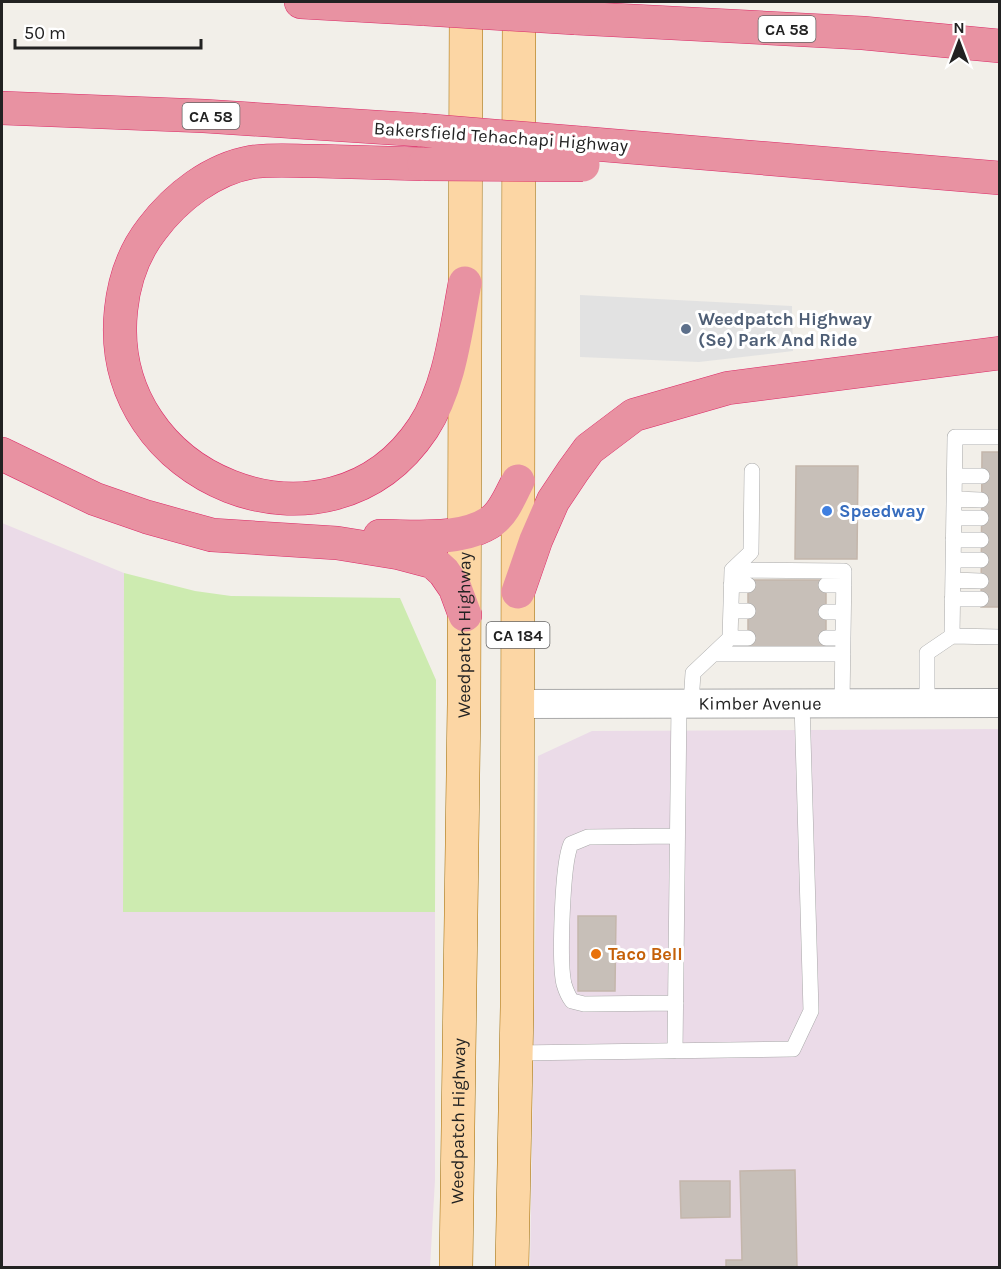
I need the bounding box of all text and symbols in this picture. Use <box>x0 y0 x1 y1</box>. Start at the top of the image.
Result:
scale bar <box>15 12 201 50</box>
north arrow <box>929 12 989 72</box>
road number: CA 58 <box>758 16 816 42</box>
text: N <box>953 18 965 37</box>
text: 50 m <box>24 22 66 44</box>
road number: CA 58 <box>182 103 240 129</box>
street label: Bakersfield Tehachapi Highway <box>373 117 630 157</box>
place label: Weedpatch Highway (Se) Park And Ride <box>698 308 872 351</box>
marker: Weedpatch Highway (Se) Park And Ride <box>679 322 693 336</box>
place label: Speedway <box>839 500 925 522</box>
marker: Speedway <box>820 504 834 518</box>
street label: Weedpatch Highway <box>453 551 475 718</box>
road number: CA 184 <box>486 622 550 648</box>
street label: Kimber Avenue <box>698 692 822 715</box>
place label: Taco Bell <box>608 943 683 965</box>
marker: Taco Bell <box>589 947 603 961</box>
street label: Weedpatch Highway <box>446 1037 470 1204</box>

